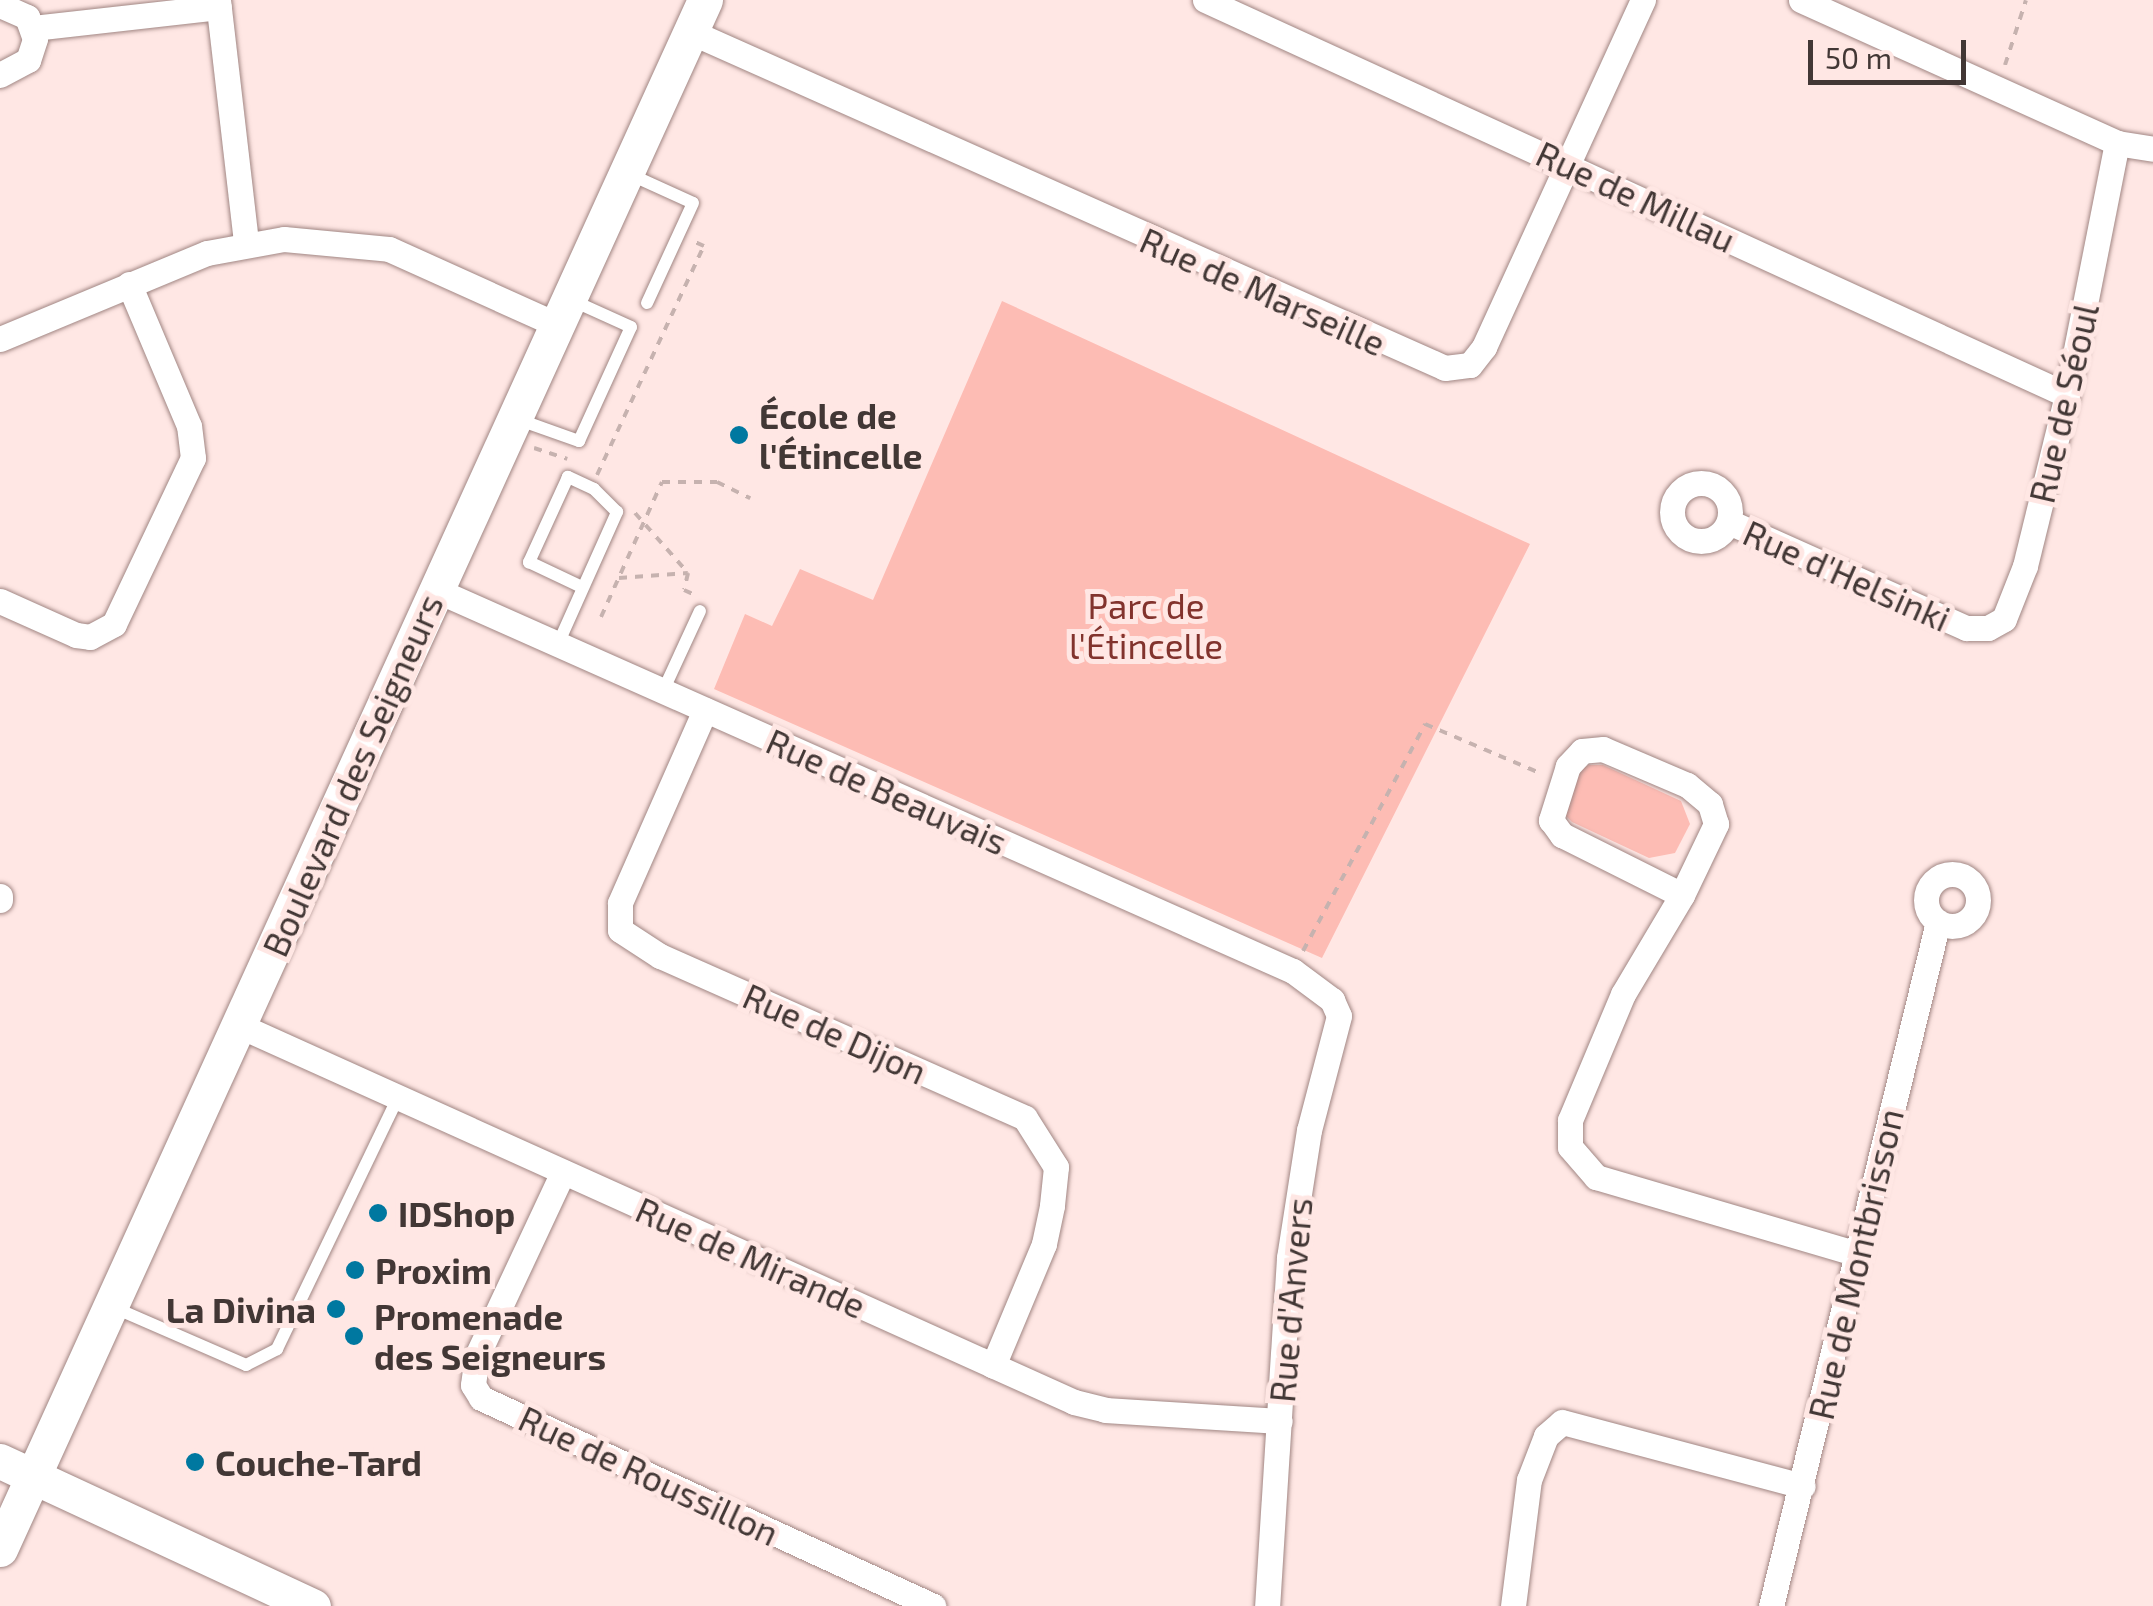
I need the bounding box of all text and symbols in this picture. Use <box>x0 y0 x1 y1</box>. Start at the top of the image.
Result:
scale bar <box>1813 20 1970 82</box>
text: 50 m <box>1825 39 1892 75</box>
street label: Rue de Millau <box>1530 132 1742 260</box>
street label: Rue de Marseille <box>1134 218 1392 364</box>
street label: Rue de Séoul <box>2020 299 2106 507</box>
place label: École de l'Étincelle <box>759 394 923 476</box>
marker: École de l'Étincelle <box>728 424 750 446</box>
street label: Rue d'Helsinki <box>1737 511 1957 639</box>
park label: Parc de l'Étincelle <box>1069 584 1223 666</box>
street label: Boulevard des Seigneurs <box>253 588 451 962</box>
street label: Rue de Beauvais <box>760 719 1014 863</box>
street label: Rue de Dijon <box>737 974 933 1092</box>
street label: Rue de Montbrisson <box>1799 1105 1911 1423</box>
street label: Rue de Mirande <box>630 1188 872 1326</box>
place label: IDShop <box>398 1192 515 1234</box>
street label: Rue d'Anvers <box>1260 1196 1320 1404</box>
marker: IDShop <box>367 1202 389 1224</box>
place label: Proxim <box>375 1249 492 1291</box>
marker: Proxim <box>344 1259 366 1281</box>
place label: La Divina <box>166 1288 316 1330</box>
place label: Promenade des Seigneurs <box>374 1295 606 1377</box>
marker: La Divina <box>325 1298 347 1320</box>
marker: Promenade des Seigneurs <box>343 1325 365 1347</box>
street label: Rue de Roussillon <box>513 1397 785 1553</box>
place label: Couche-Tard <box>215 1441 422 1483</box>
marker: Couche-Tard <box>184 1451 206 1473</box>

